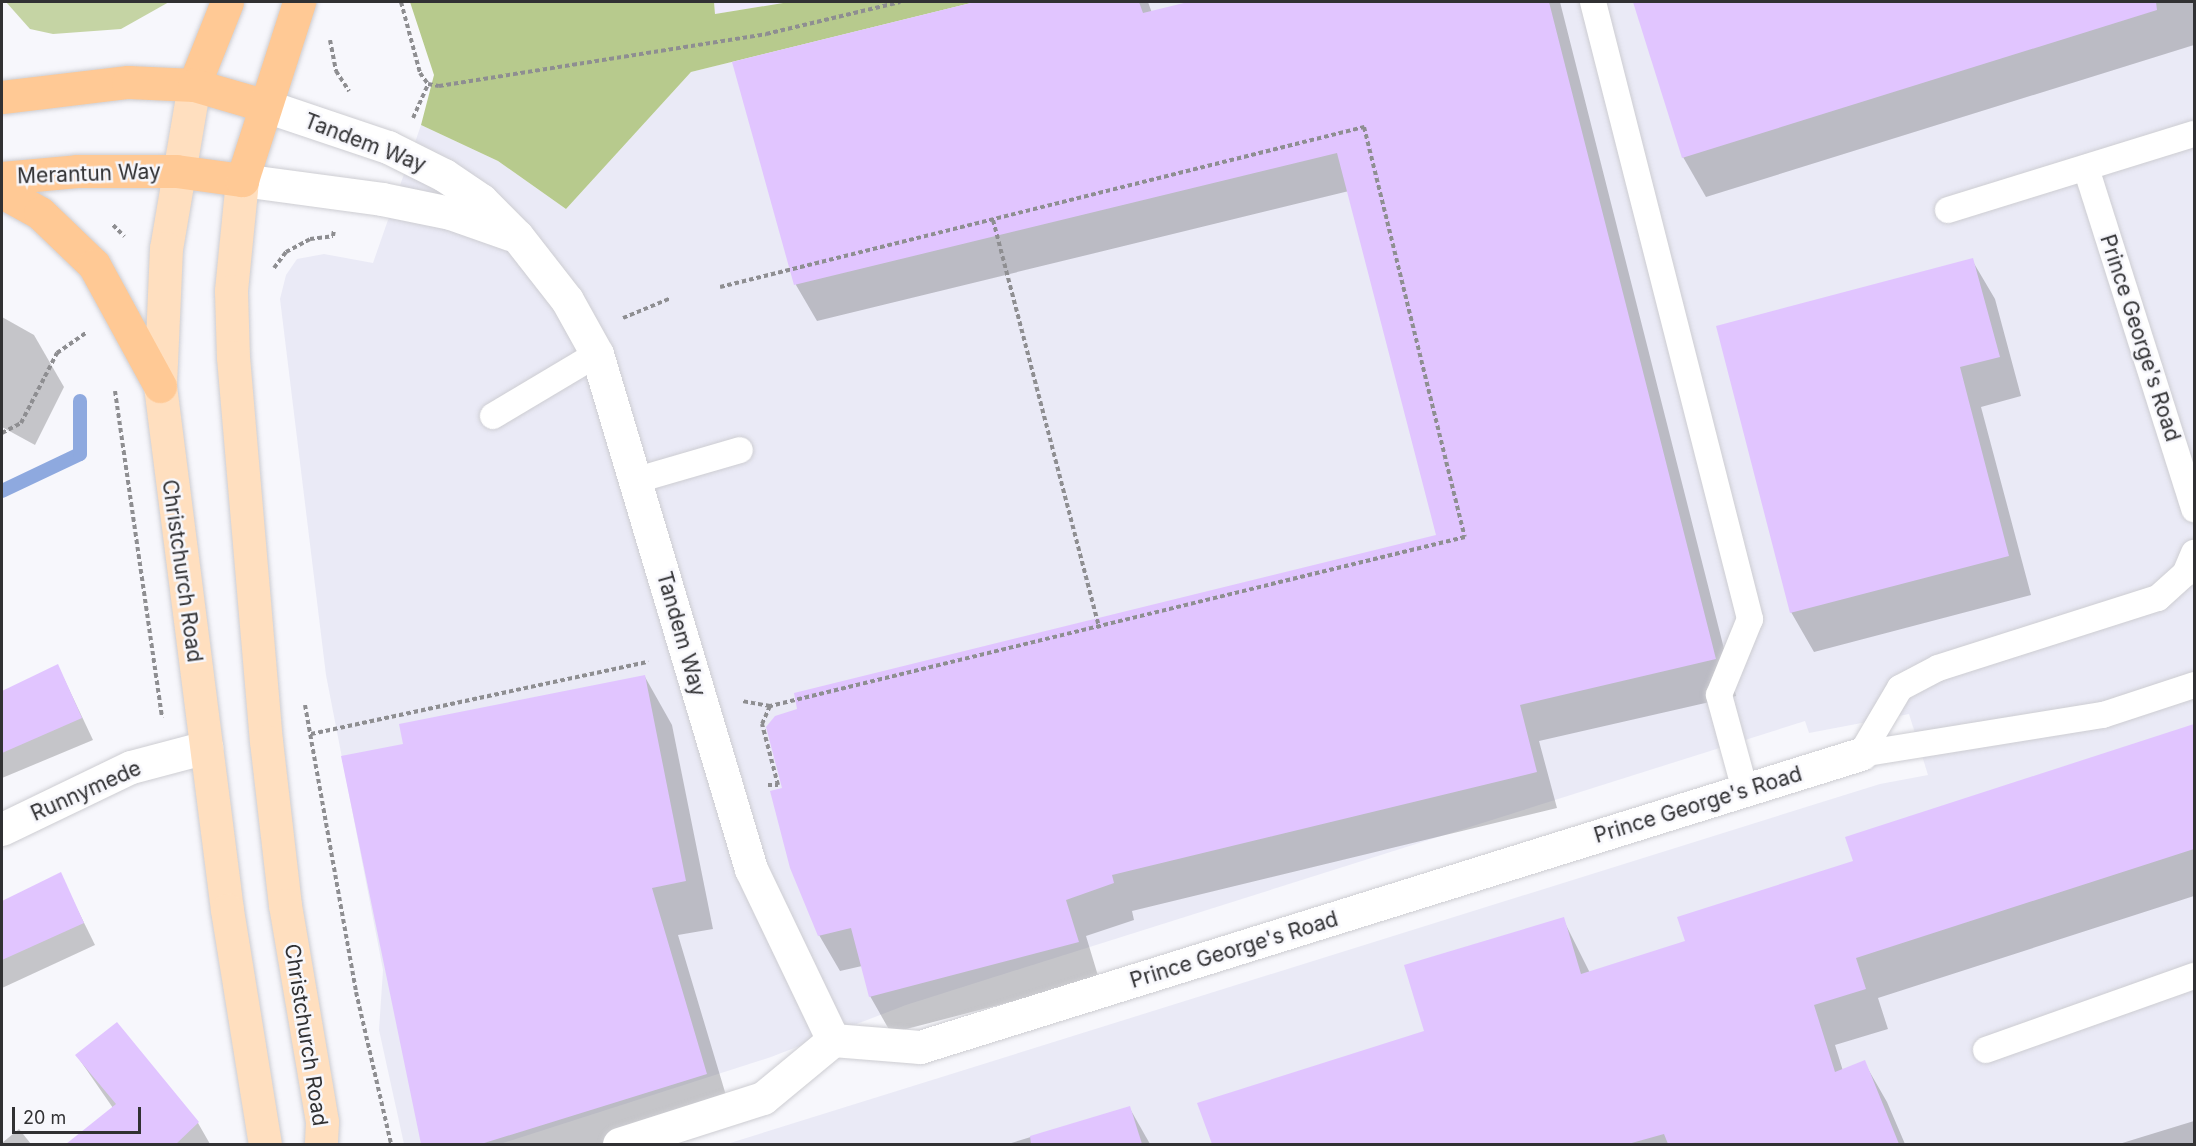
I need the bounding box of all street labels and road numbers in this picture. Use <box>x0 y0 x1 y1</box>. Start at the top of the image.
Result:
street label: Tandem Way <box>300 108 430 178</box>
street label: Merantun Way <box>17 159 161 189</box>
street label: Prince George's Road <box>2095 231 2185 445</box>
street label: Christchurch Road <box>157 478 207 664</box>
street label: Tandem Way <box>651 569 711 699</box>
street label: Runnymede <box>27 755 145 827</box>
street label: Prince George's Road <box>1591 761 1805 849</box>
street label: Prince George's Road <box>1127 906 1341 994</box>
street label: Christchurch Road <box>279 942 333 1128</box>

